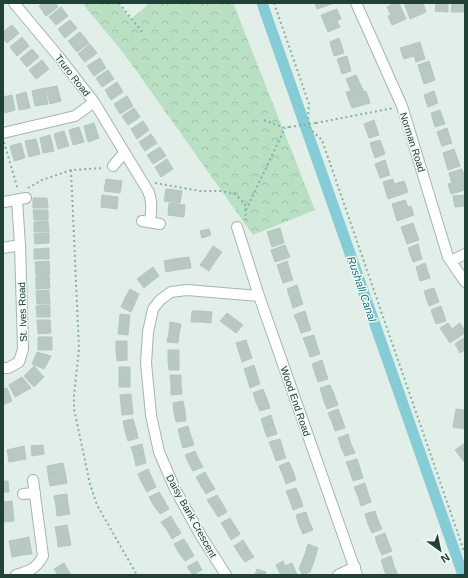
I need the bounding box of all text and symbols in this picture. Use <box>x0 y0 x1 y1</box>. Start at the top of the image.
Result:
street label: Truro Road <box>53 52 92 98</box>
street label: Norman Road <box>398 111 427 173</box>
water label: Rushall Canal <box>345 255 379 324</box>
street label: St. Ives Road <box>16 282 29 342</box>
street label: Wood End Road <box>278 365 313 438</box>
street label: Daisy Bank Crescent <box>164 473 219 560</box>
north arrow <box>420 530 460 570</box>
text: N <box>439 551 452 566</box>

